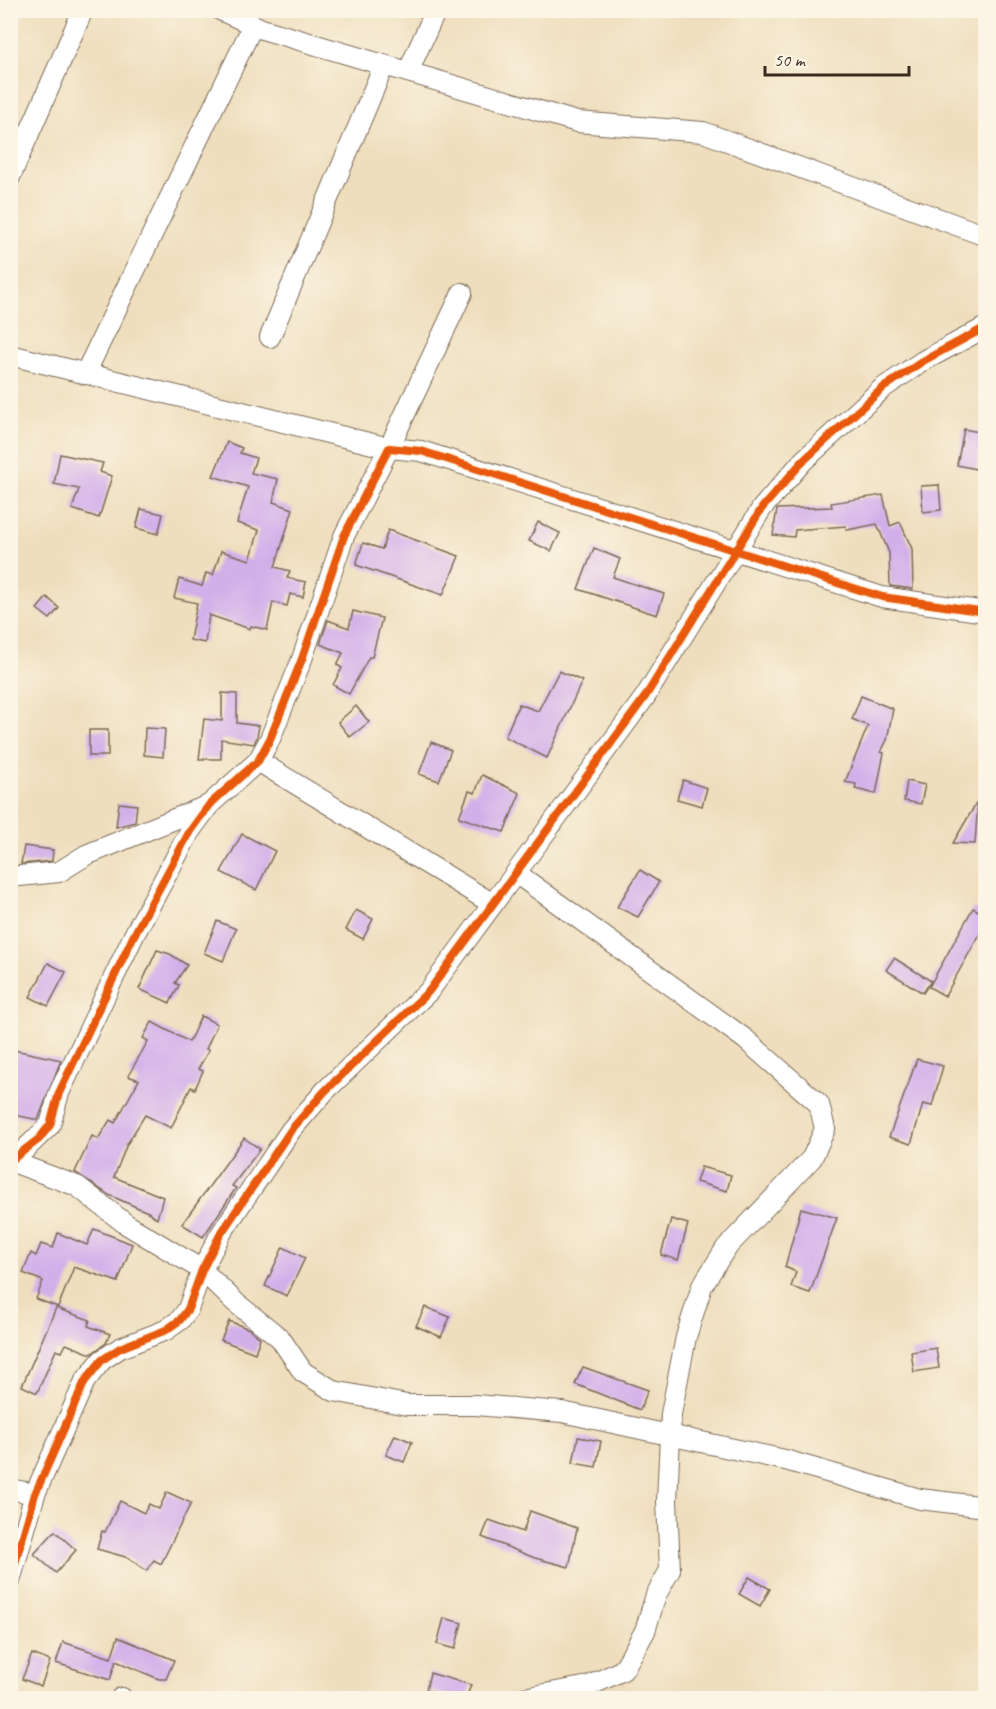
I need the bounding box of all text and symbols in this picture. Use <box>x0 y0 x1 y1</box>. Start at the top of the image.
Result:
scale bar <box>765 39 909 77</box>
text: 50 m <box>774 49 807 71</box>

